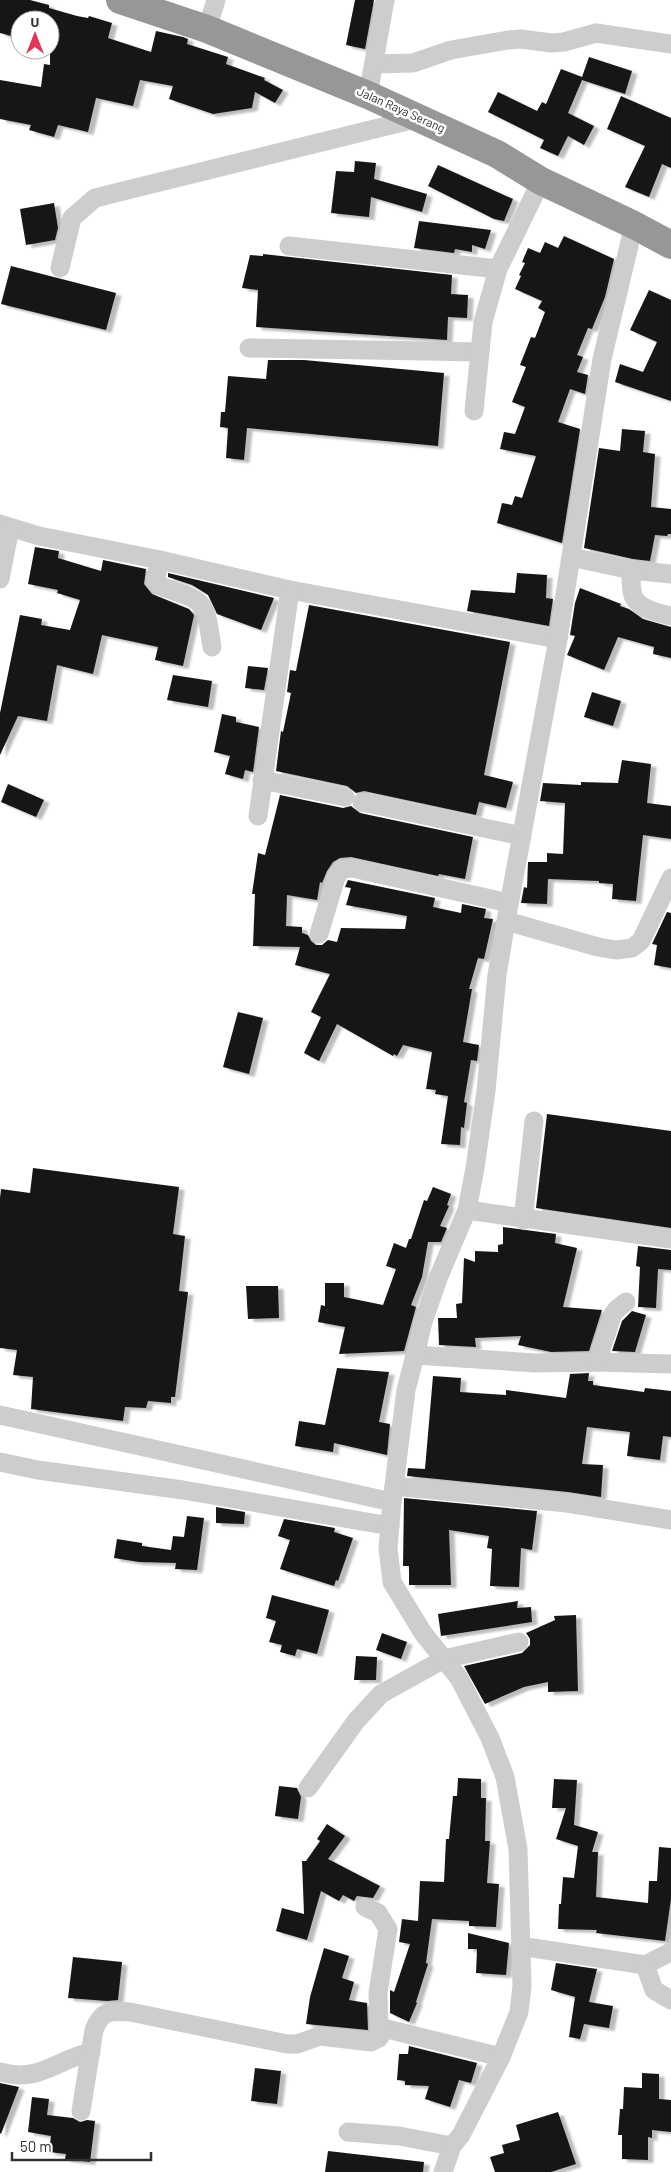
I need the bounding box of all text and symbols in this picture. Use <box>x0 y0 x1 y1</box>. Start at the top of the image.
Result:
north arrow <box>10 10 60 60</box>
text: U <box>31 13 40 30</box>
street label: Jalan Raya Serang <box>355 83 448 135</box>
scale bar <box>12 2130 151 2162</box>
text: 50 m <box>20 2137 52 2155</box>

